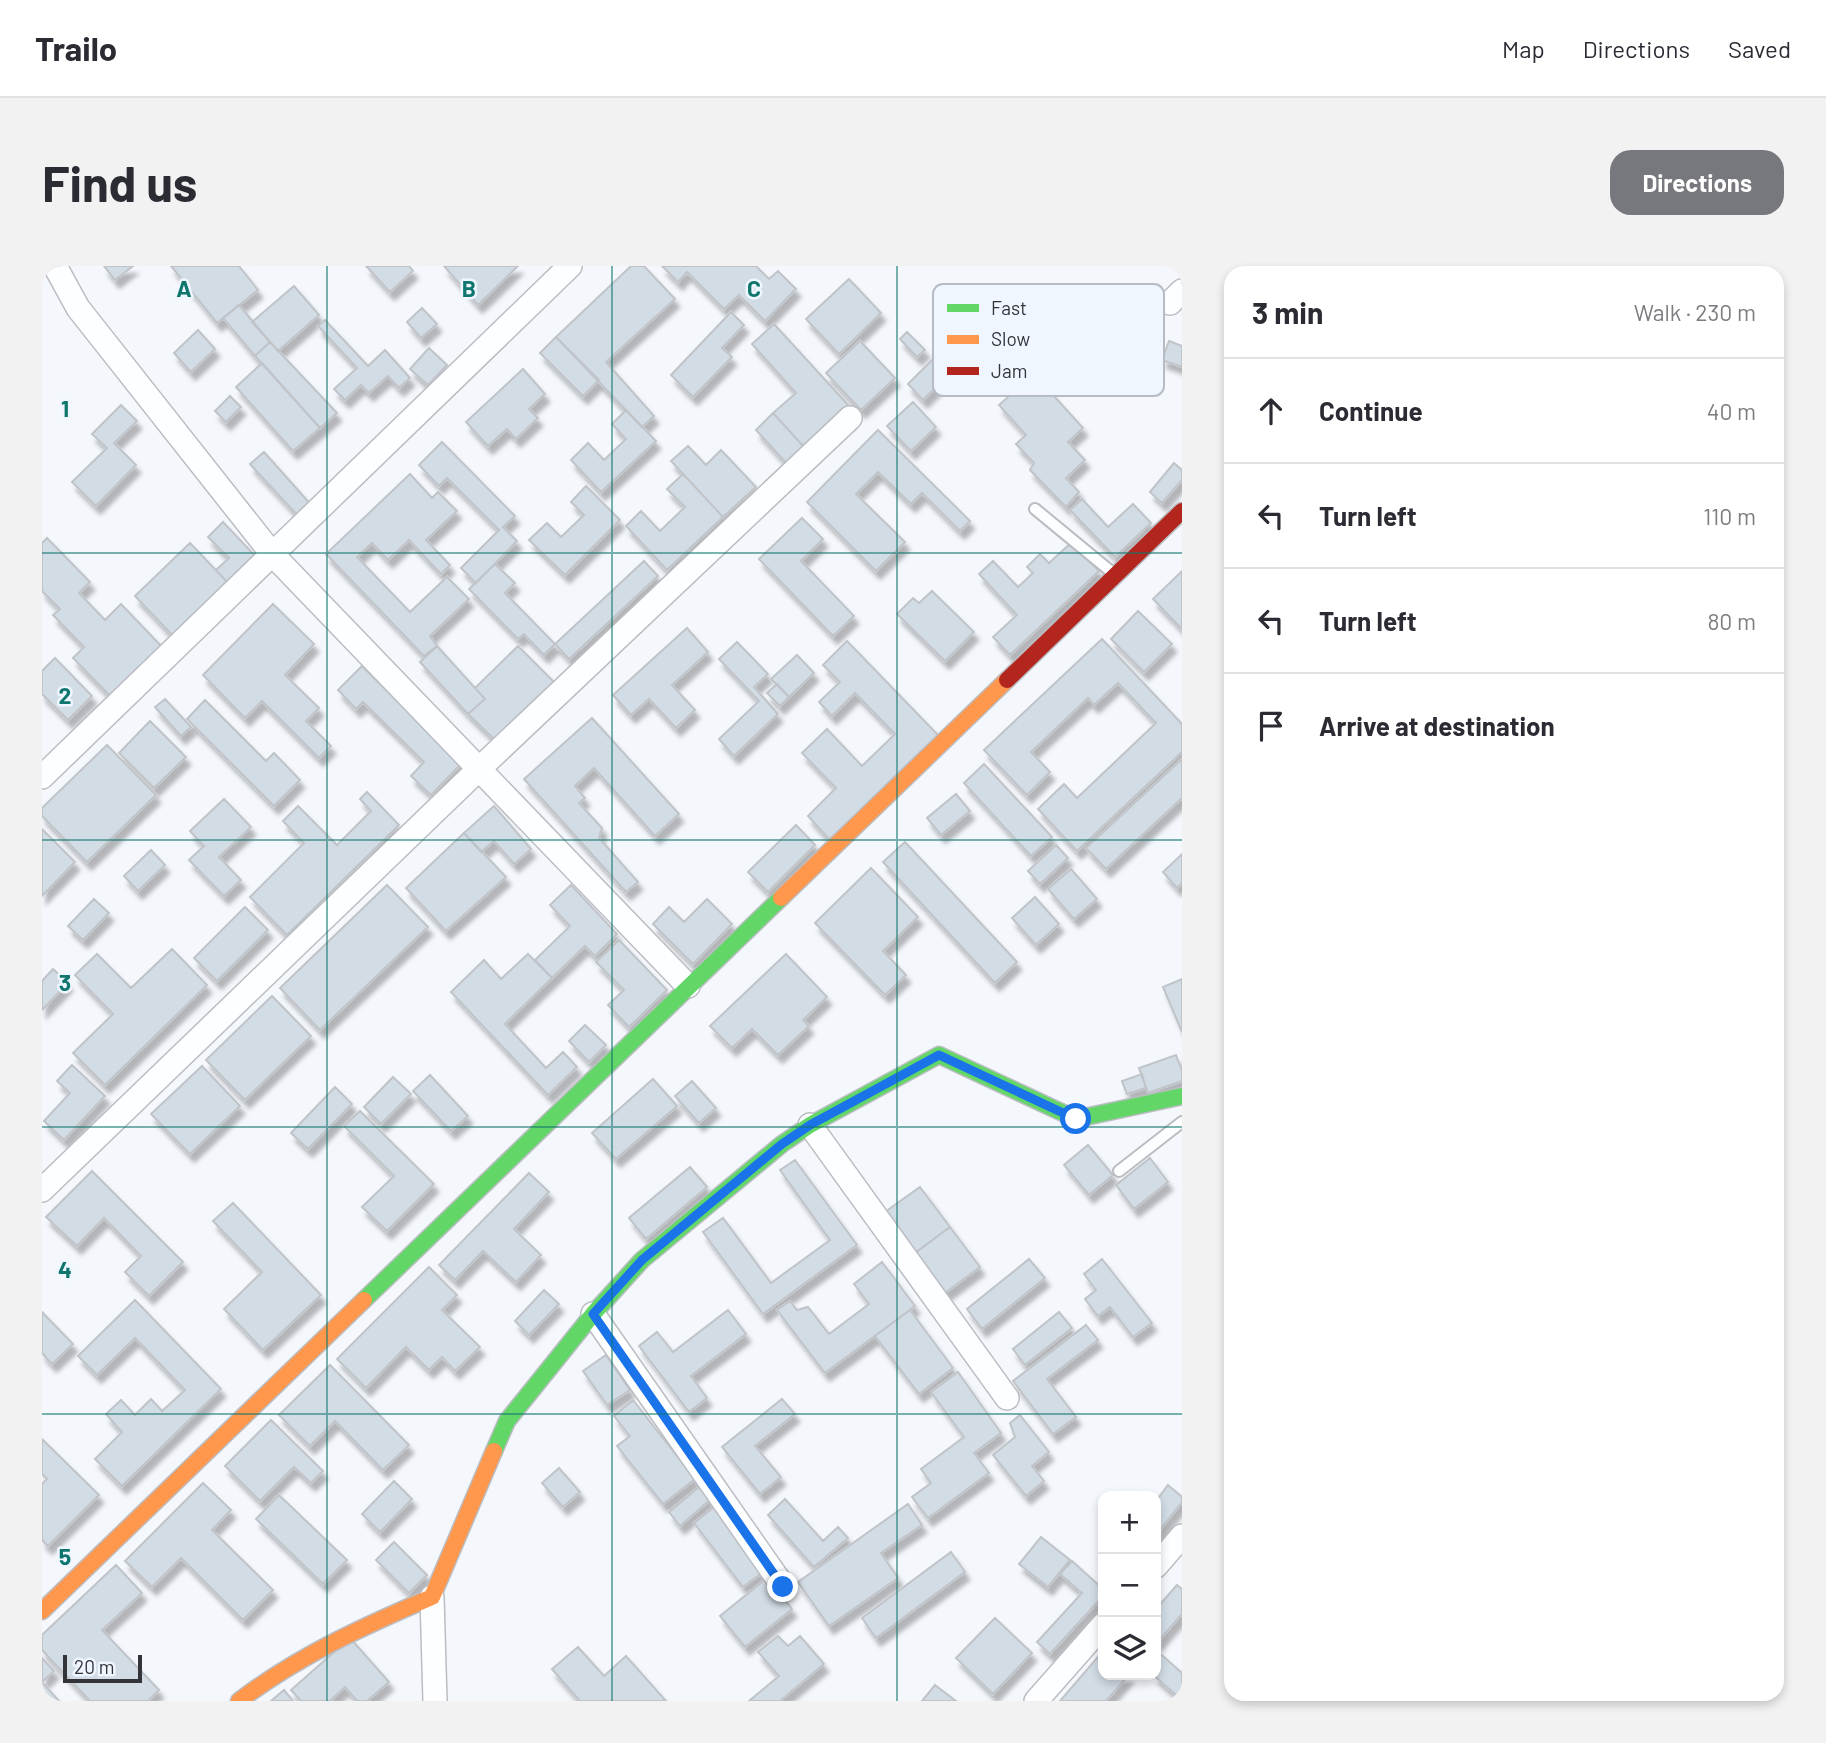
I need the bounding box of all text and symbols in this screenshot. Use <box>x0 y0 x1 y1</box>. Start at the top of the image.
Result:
text: Trailo <box>35 28 117 68</box>
text: Map <box>1502 34 1545 63</box>
text: Directions <box>1583 34 1690 63</box>
text: Saved <box>1728 34 1791 63</box>
button: Directions <box>1610 150 1784 215</box>
text: Find us <box>42 153 197 212</box>
text: A <box>176 274 192 302</box>
text: B <box>462 274 476 302</box>
text: C <box>747 274 761 302</box>
legend <box>933 284 1164 396</box>
text: 3 min <box>1252 294 1323 330</box>
text: Fast <box>991 296 1027 319</box>
text: Walk · 230 m <box>1634 298 1756 326</box>
text: Slow <box>991 327 1030 350</box>
text: Jam <box>991 359 1027 382</box>
icon: ahead <box>1252 392 1290 430</box>
text: 1 <box>61 394 69 422</box>
text: Continue <box>1319 395 1423 426</box>
text: 40 m <box>1707 397 1756 425</box>
icon: left <box>1252 497 1290 535</box>
text: Turn left <box>1319 500 1417 531</box>
text: 110 m <box>1703 502 1756 530</box>
icon: left <box>1252 602 1290 640</box>
text: Turn left <box>1319 605 1417 636</box>
text: 80 m <box>1707 607 1756 635</box>
text: 2 <box>59 681 71 709</box>
icon: arrive <box>1252 707 1290 745</box>
text: Arrive at destination <box>1319 710 1555 741</box>
text: 3 <box>59 968 71 996</box>
route start <box>1060 1103 1091 1134</box>
text: 4 <box>58 1255 72 1283</box>
map controls <box>1098 1491 1161 1680</box>
button: + <box>1098 1491 1161 1554</box>
text: 5 <box>59 1542 71 1570</box>
button: − <box>1098 1554 1161 1617</box>
route end <box>767 1571 798 1602</box>
button: layers <box>1098 1617 1161 1680</box>
scale bar <box>63 1652 142 1684</box>
text: 20 m <box>74 1655 114 1678</box>

